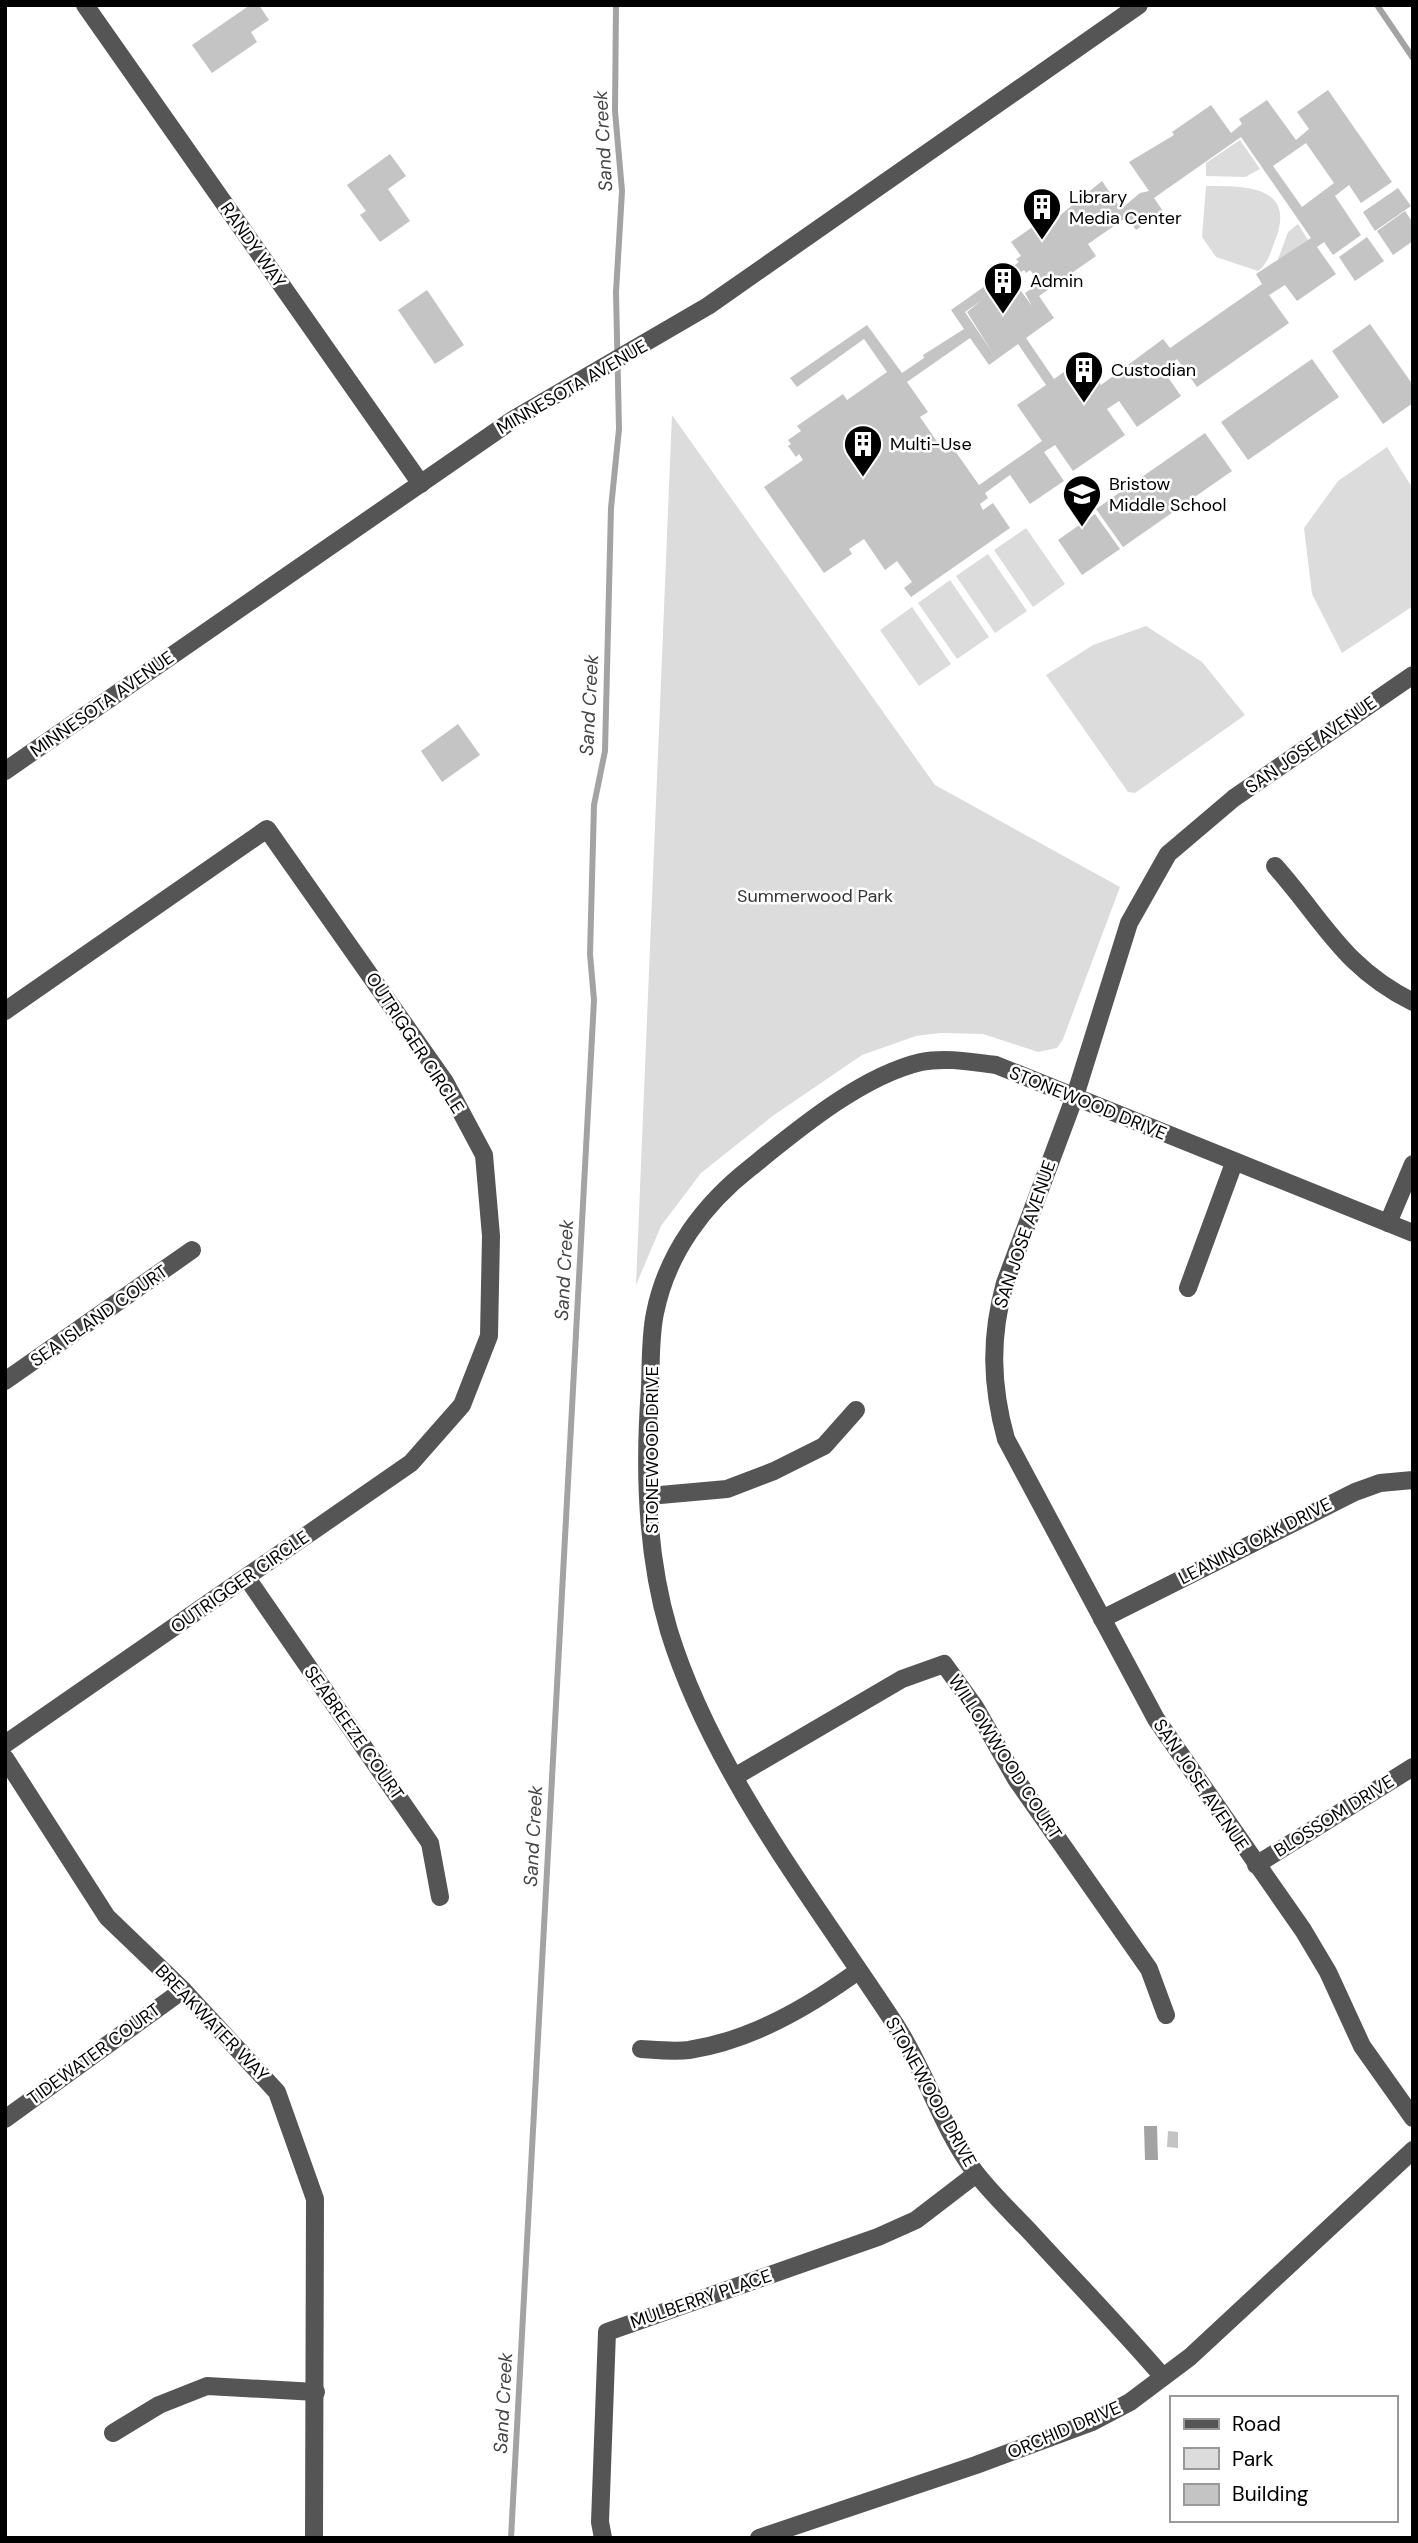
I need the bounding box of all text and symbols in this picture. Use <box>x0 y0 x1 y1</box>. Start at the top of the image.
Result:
water label: Sand Creek <box>588 89 618 192</box>
place label: Library Media Center <box>1069 185 1182 230</box>
building icon: Library Media Center <box>1021 186 1063 241</box>
street label: RANDY WAY <box>215 198 292 293</box>
building icon: Admin <box>982 260 1024 315</box>
place label: Admin <box>1030 269 1083 293</box>
street label: MINNESOTA AVENUE <box>492 334 652 440</box>
building icon: Custodian <box>1063 349 1105 404</box>
place label: Custodian <box>1111 358 1196 382</box>
building icon: Multi-Use <box>842 423 884 478</box>
place label: Multi-Use <box>890 432 972 456</box>
place label: Bristow Middle School <box>1109 472 1227 517</box>
school or university icon: Bristow Middle School <box>1061 473 1103 528</box>
street label: MINNESOTA AVENUE <box>25 645 179 763</box>
water label: Sand Creek <box>574 653 604 756</box>
street label: SAN JOSE AVENUE <box>1241 691 1381 799</box>
park label: Summerwood Park <box>737 884 893 908</box>
street label: OUTRIGGER CIRCLE <box>360 968 470 1118</box>
street label: STONEWOOD DRIVE <box>1006 1060 1170 1146</box>
street label: SAN JOSE AVENUE <box>988 1157 1062 1311</box>
water label: Sand Creek <box>549 1218 579 1321</box>
street label: SEA ISLAND COURT <box>26 1260 172 1372</box>
street label: STONEWOOD DRIVE <box>640 1366 664 1534</box>
street label: LEANING OAK DRIVE <box>1174 1492 1336 1590</box>
street label: OUTRIGGER CIRCLE <box>166 1525 314 1639</box>
street label: SEABREEZE COURT <box>299 1661 409 1805</box>
street label: WILLOWWOOD COURT <box>943 1670 1067 1844</box>
street label: SAN JOSE AVENUE <box>1148 1714 1254 1856</box>
street label: BLOSSOM DRIVE <box>1269 1769 1399 1863</box>
water label: Sand Creek <box>518 1784 548 1887</box>
street label: BREAKWATER WAY <box>150 1959 274 2087</box>
street label: TIDEWATER COURT <box>23 1998 165 2110</box>
street label: STONEWOOD DRIVE <box>880 2013 982 2171</box>
street label: MULBERRY PLACE <box>627 2264 775 2334</box>
water label: Sand Creek <box>488 2351 518 2454</box>
street label: ORCHID DRIVE <box>1004 2395 1124 2465</box>
legend <box>1170 2396 1397 2522</box>
text: Road <box>1232 2410 1281 2438</box>
text: Park <box>1232 2445 1274 2473</box>
text: Building <box>1232 2480 1309 2508</box>

